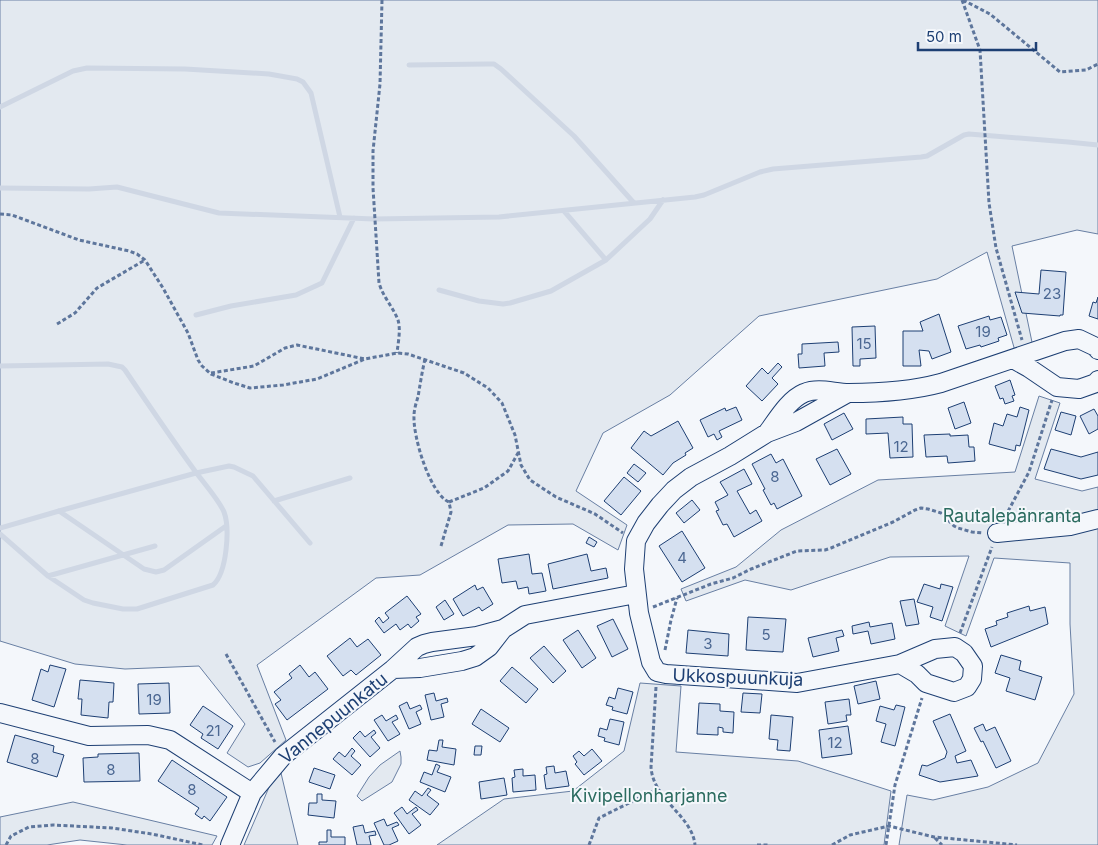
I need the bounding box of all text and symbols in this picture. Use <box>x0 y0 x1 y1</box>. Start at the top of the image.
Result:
scale bar <box>918 20 1036 52</box>
text: 50 m <box>926 27 962 46</box>
house number: 23 <box>1043 284 1061 303</box>
house number: 19 <box>975 322 991 341</box>
house number: 15 <box>856 334 872 353</box>
house number: 12 <box>893 437 909 456</box>
house number: 8 <box>770 467 780 486</box>
park label: Rautalepänranta <box>943 505 1081 526</box>
house number: 4 <box>677 548 687 567</box>
house number: 5 <box>761 625 771 644</box>
house number: 3 <box>703 634 713 653</box>
street label: Ukkospuunkuja <box>672 664 804 690</box>
street label: Vannepuunkatu <box>275 668 391 768</box>
house number: 19 <box>146 690 162 709</box>
house number: 21 <box>205 721 221 740</box>
house number: 12 <box>827 733 843 752</box>
house number: 8 <box>30 749 40 768</box>
house number: 8 <box>106 760 116 779</box>
house number: 8 <box>187 780 197 799</box>
park label: Kivipellonharjanne <box>571 785 727 806</box>

